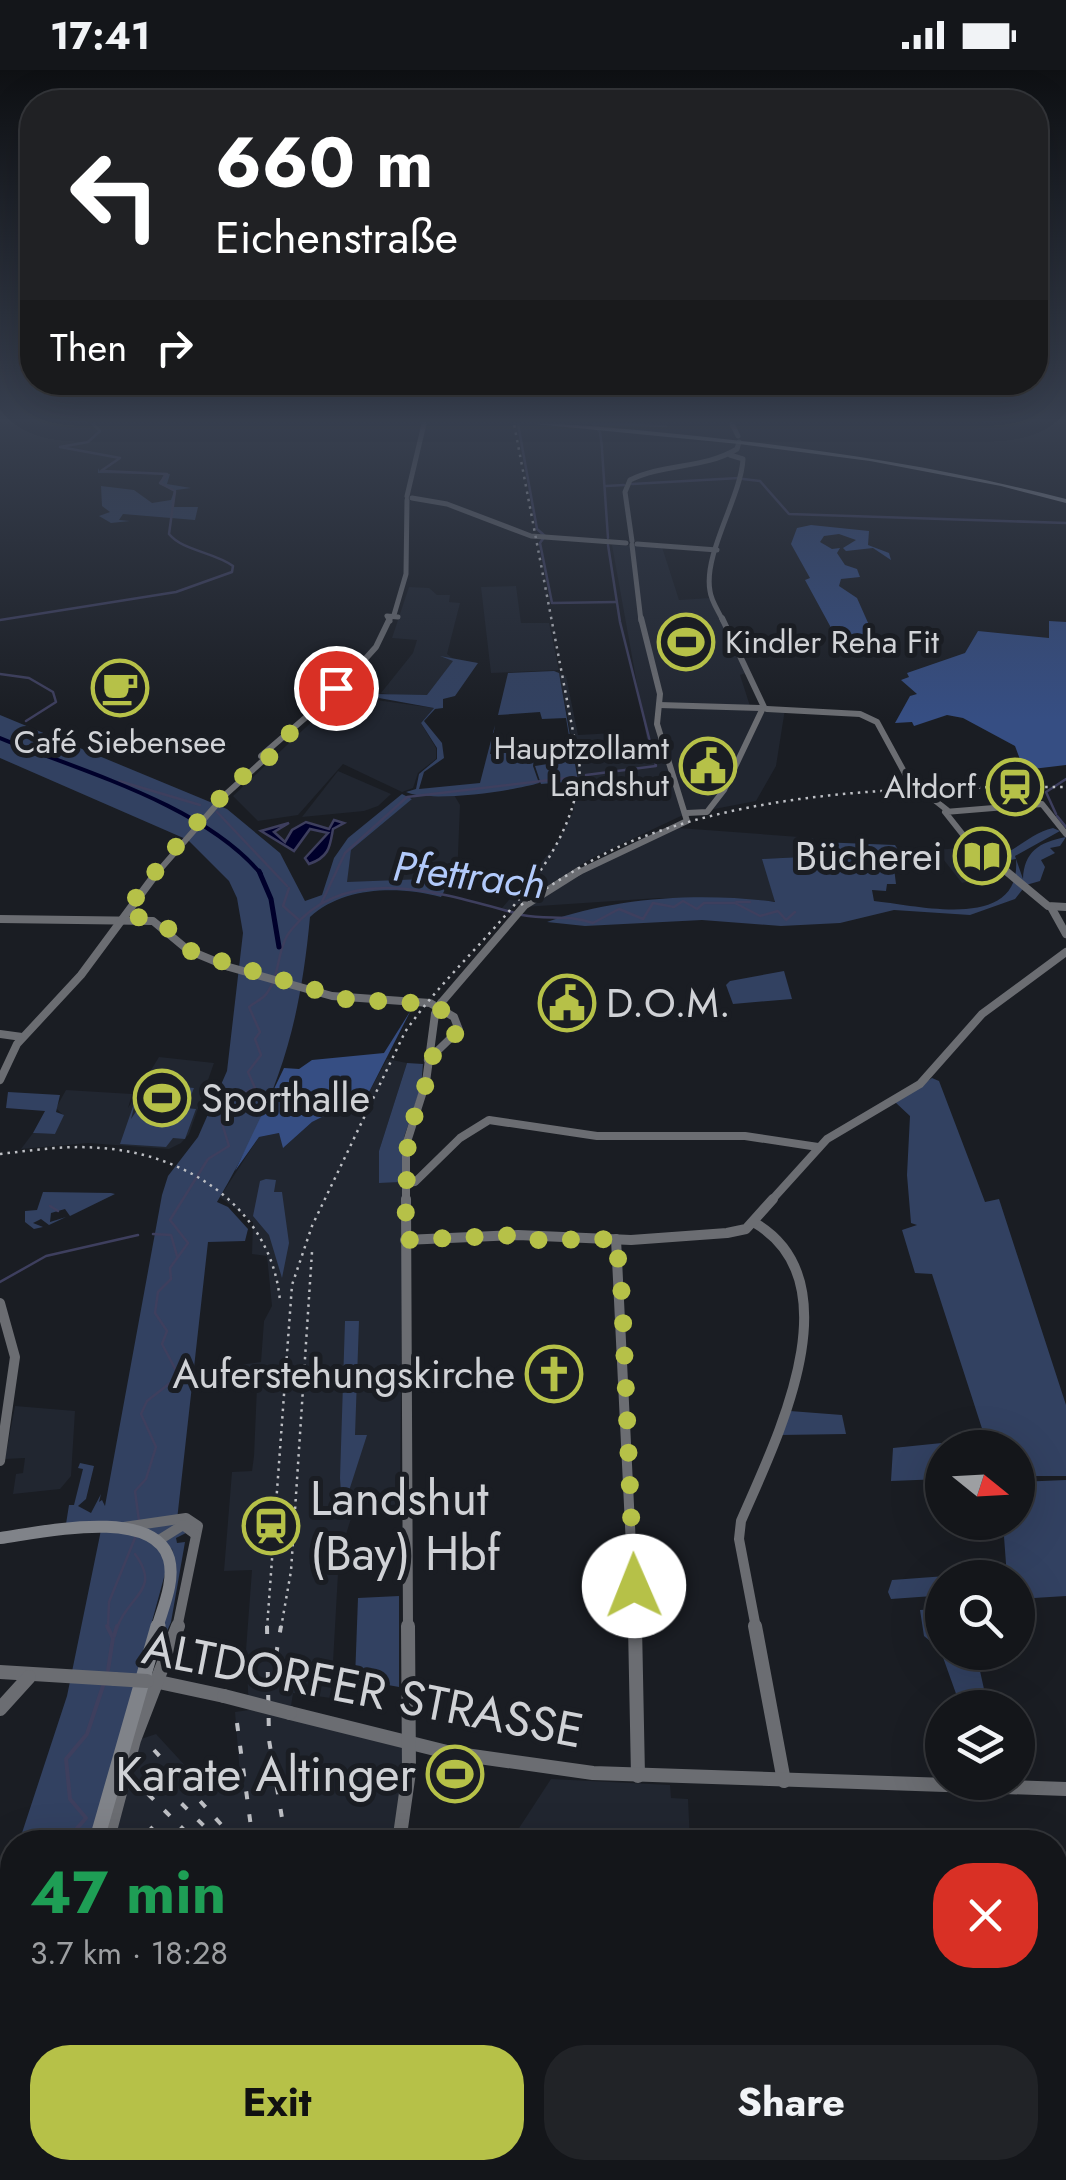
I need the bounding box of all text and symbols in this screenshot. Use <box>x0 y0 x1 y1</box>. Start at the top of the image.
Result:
text: 17:41 <box>50 8 150 63</box>
text: 660 m <box>215 112 433 213</box>
icon: left <box>50 130 180 260</box>
text: Eichenstraße <box>215 205 458 270</box>
text: Then <box>50 320 127 375</box>
icon: right <box>147 320 202 375</box>
sports icon: Kindler Reha Fit <box>656 612 716 672</box>
place label: Kindler Reha Fit <box>725 619 939 665</box>
pin <box>294 646 379 731</box>
cafe icon: Café Siebensee <box>90 658 150 718</box>
icon: arrive <box>309 661 364 716</box>
place label: Café Siebensee <box>14 719 226 765</box>
place label: Hauptzollamt Landshut <box>494 725 669 808</box>
public building icon: Hauptzollamt Landshut <box>678 736 738 796</box>
station icon: Altdorf <box>985 757 1045 817</box>
place label: Altdorf <box>884 764 977 810</box>
library icon: Bücherei <box>952 826 1012 886</box>
place label: Bücherei <box>795 827 943 885</box>
water label: Pfettrach <box>390 835 548 915</box>
public building icon: D.O.M. <box>537 973 597 1033</box>
place label: D.O.M. <box>606 974 731 1032</box>
sports icon: Sporthalle <box>132 1068 192 1128</box>
place label: Sporthalle <box>201 1069 370 1127</box>
church icon: Auferstehungskirche <box>524 1344 584 1404</box>
place label: Auferstehungskirche <box>173 1345 515 1403</box>
north arrow <box>925 1430 1035 1540</box>
map controls <box>925 1430 1035 1800</box>
place label: Landshut (Bay) Hbf <box>310 1464 502 1588</box>
station icon: Landshut (Bay) Hbf <box>241 1496 301 1556</box>
position arrow <box>582 1534 686 1638</box>
button: search <box>925 1560 1035 1670</box>
street label: ALTDORFER STRASSE <box>137 1612 589 1766</box>
button: layers <box>925 1690 1035 1800</box>
place label: Karate Altinger <box>115 1740 417 1809</box>
sports icon: Karate Altinger <box>425 1744 485 1804</box>
text: 47 min <box>30 1849 226 1936</box>
button: close <box>933 1863 1038 1968</box>
text: 3.7 km · 18:28 <box>30 1930 228 1976</box>
button: Exit <box>30 2045 524 2160</box>
button: Share <box>544 2045 1038 2160</box>

